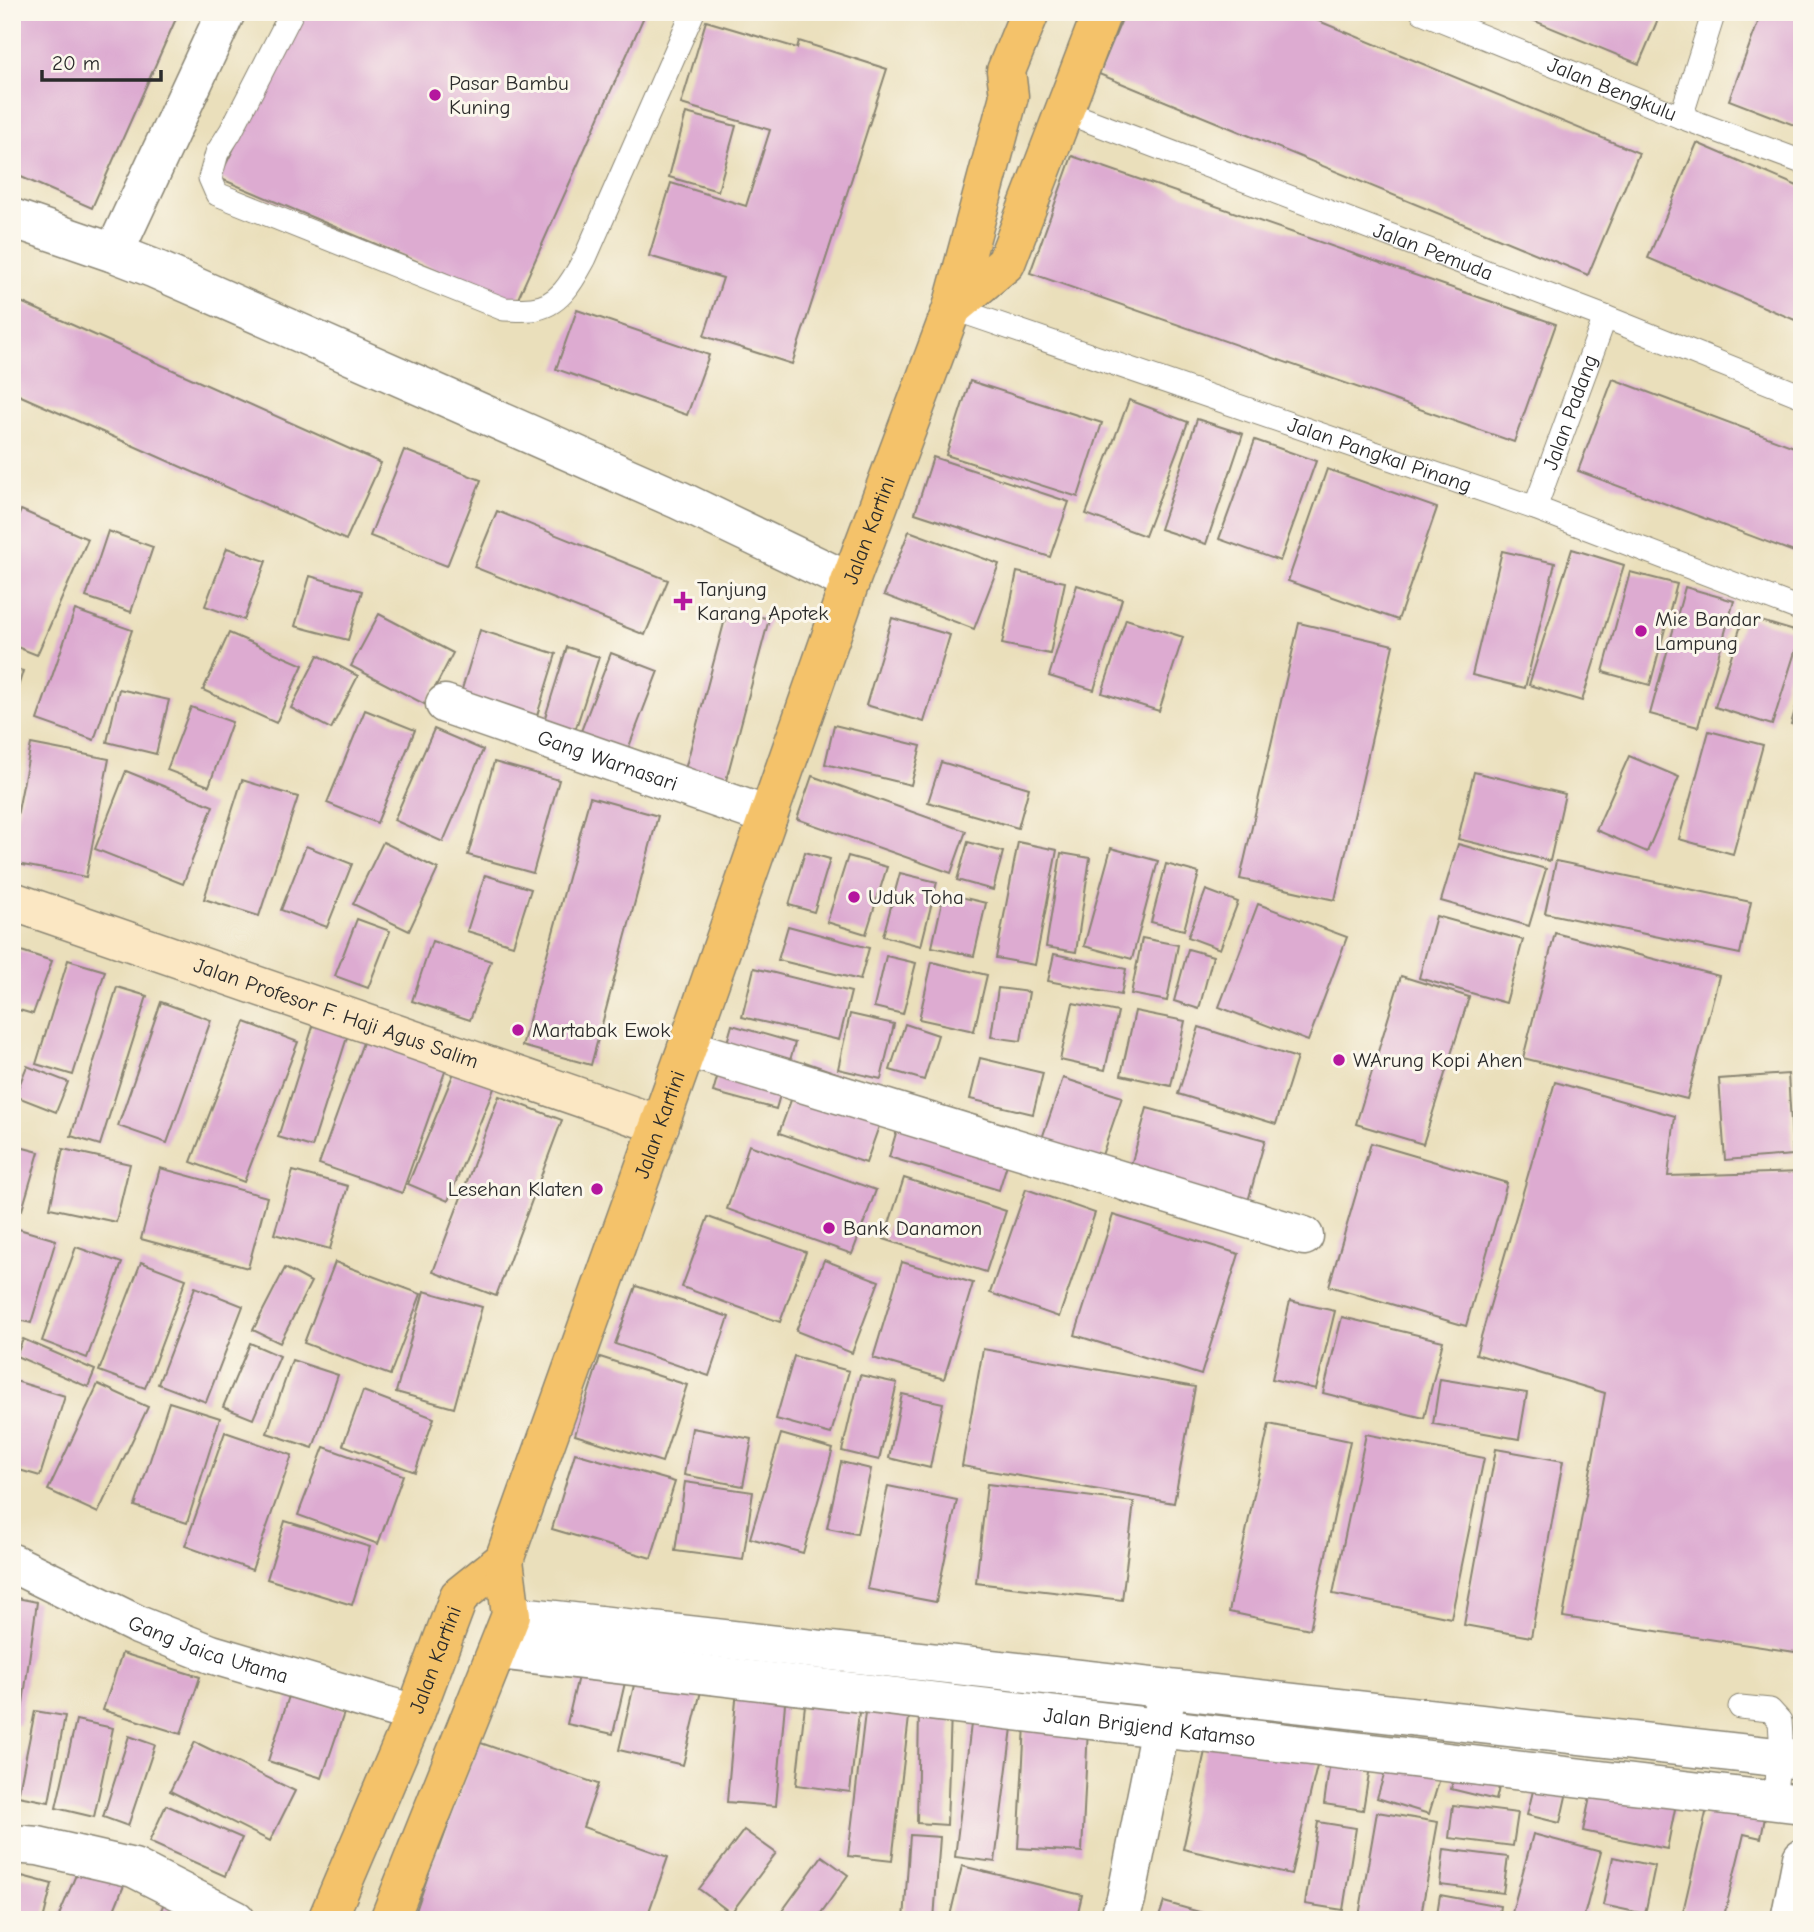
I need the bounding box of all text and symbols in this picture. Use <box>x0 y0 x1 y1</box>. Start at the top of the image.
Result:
scale bar <box>42 38 161 82</box>
text: 20 m <box>52 51 100 75</box>
street label: Jalan Bengkulu <box>1544 52 1680 126</box>
place label: Pasar Bambu Kuning <box>449 71 569 119</box>
marker: Pasar Bambu Kuning <box>427 87 443 103</box>
street label: Jalan Pemuda <box>1370 218 1496 285</box>
street label: Jalan Padang <box>1538 351 1602 473</box>
street label: Jalan Pangkal Pinang <box>1284 412 1475 497</box>
street label: Jalan Kartini <box>838 473 900 587</box>
place label: Tanjung Karang Apotek <box>697 577 828 625</box>
marker: Tanjung Karang Apotek <box>675 593 691 609</box>
place label: Mie Bandar Lampung <box>1655 607 1761 655</box>
marker: Mie Bandar Lampung <box>1633 623 1649 639</box>
street label: Gang Warnasari <box>534 725 681 796</box>
place label: Uduk Toha <box>868 885 964 909</box>
marker: Uduk Toha <box>846 889 862 905</box>
street label: Jalan Profesor F. Haji Agus Salim <box>191 953 482 1073</box>
place label: Martabak Ewok <box>532 1018 670 1042</box>
marker: Martabak Ewok <box>510 1022 526 1038</box>
place label: WArung Kopi Ahen <box>1353 1048 1523 1072</box>
marker: WArung Kopi Ahen <box>1331 1052 1347 1068</box>
street label: Jalan Kartini <box>629 1067 690 1182</box>
place label: Lesehan Klaten <box>448 1177 583 1201</box>
marker: Lesehan Klaten <box>589 1181 605 1197</box>
place label: Bank Danamon <box>843 1216 982 1240</box>
marker: Bank Danamon <box>821 1220 837 1236</box>
street label: Jalan Kartini <box>404 1603 466 1717</box>
street label: Gang Jaica Utama <box>124 1610 291 1688</box>
street label: Jalan Brigjend Katamso <box>1042 1703 1257 1751</box>

